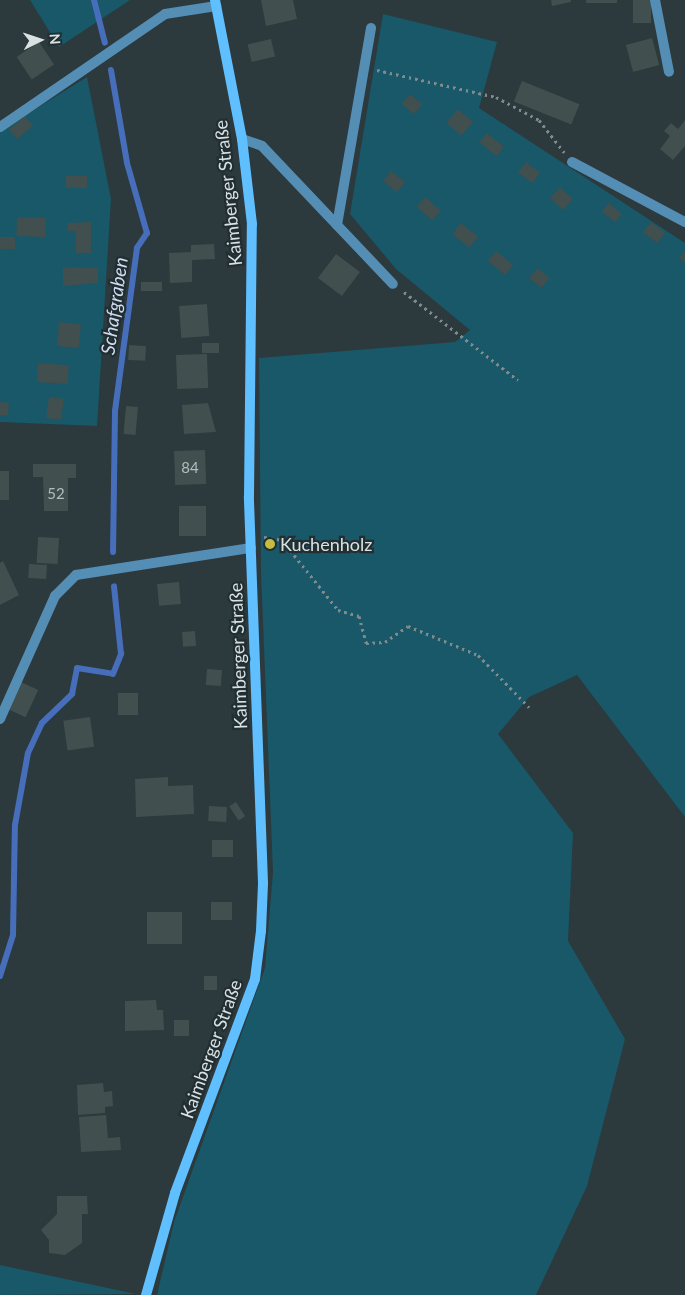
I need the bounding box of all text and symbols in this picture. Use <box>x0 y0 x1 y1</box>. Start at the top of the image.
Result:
north arrow <box>15 15 65 65</box>
text: N <box>47 33 64 45</box>
street label: Kaimberger Straße <box>210 119 246 267</box>
water label: Schafgraben <box>96 256 132 356</box>
house number: 84 <box>181 459 199 477</box>
house number: 52 <box>47 485 65 503</box>
place label: Kuchenholz <box>280 533 372 555</box>
marker: Kuchenholz <box>264 538 276 550</box>
street label: Kaimberger Straße <box>225 582 251 730</box>
street label: Kaimberger Straße <box>176 976 246 1122</box>

